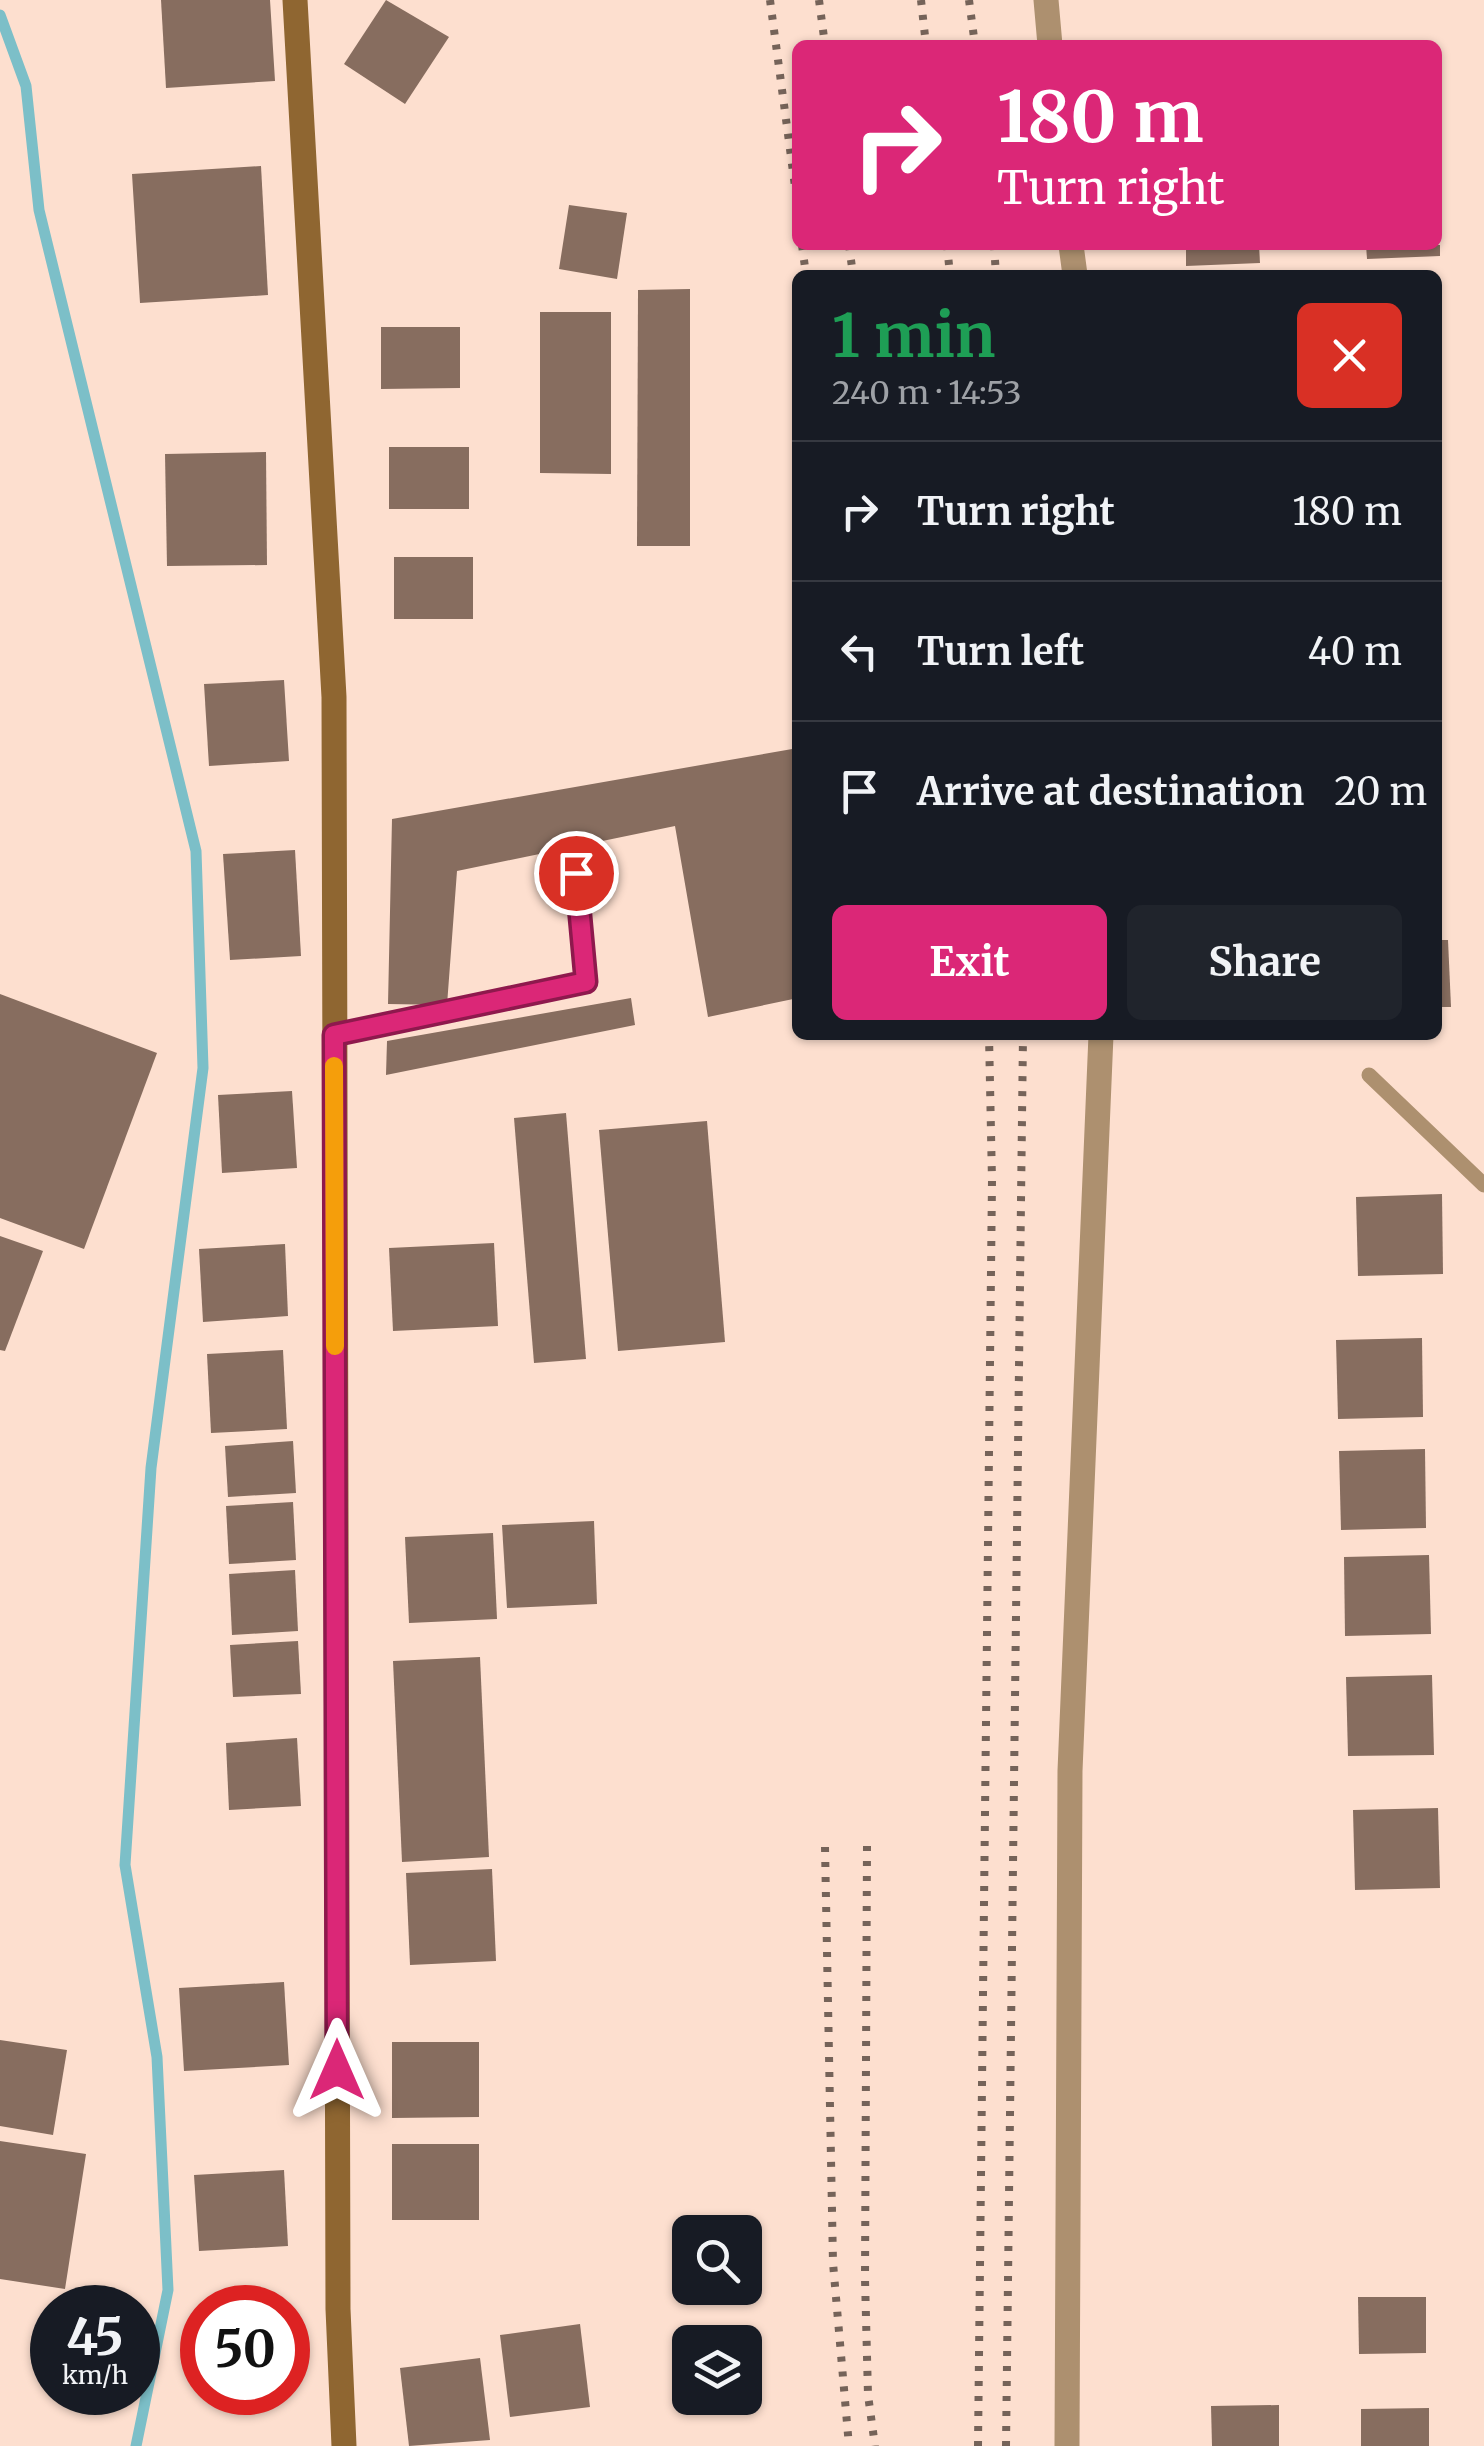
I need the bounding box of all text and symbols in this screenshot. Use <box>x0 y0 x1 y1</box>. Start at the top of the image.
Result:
text: 180 m <box>997 73 1204 161</box>
icon: right <box>832 80 962 210</box>
text: Turn right <box>997 160 1225 216</box>
text: 1 min <box>832 298 995 373</box>
button: close <box>1297 303 1402 408</box>
text: 240 m · 14:53 <box>832 373 1022 413</box>
icon: right <box>832 484 887 539</box>
text: Turn right <box>917 488 1115 535</box>
text: 180 m <box>1292 488 1402 535</box>
icon: left <box>832 624 887 679</box>
text: Turn left <box>917 628 1084 675</box>
text: 40 m <box>1308 628 1402 675</box>
icon: arrive <box>832 764 887 819</box>
text: Arrive at destination <box>917 768 1304 815</box>
text: 20 m <box>1334 768 1427 815</box>
pin <box>534 831 619 916</box>
icon: arrive <box>549 846 604 901</box>
button: Exit <box>832 905 1107 1020</box>
button: Share <box>1127 905 1402 1020</box>
position arrow <box>285 2018 389 2122</box>
map controls <box>672 2215 762 2415</box>
button: search <box>672 2215 762 2305</box>
speed limit sign: 50 <box>180 2285 310 2415</box>
text: 45 <box>66 2306 124 2369</box>
button: layers <box>672 2325 762 2415</box>
text: km/h <box>62 2359 128 2391</box>

